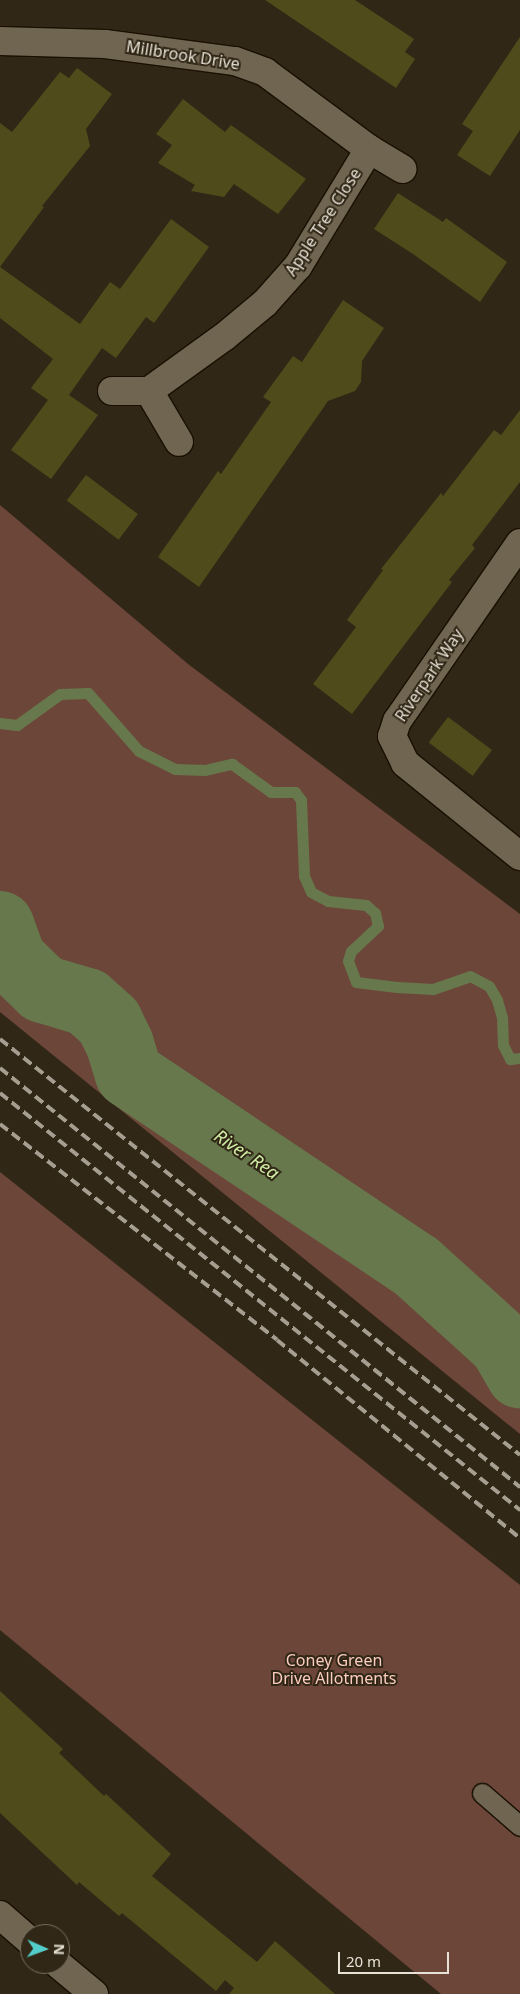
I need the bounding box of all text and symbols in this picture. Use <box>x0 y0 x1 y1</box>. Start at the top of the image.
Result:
street label: Millbrook Drive <box>125 37 241 73</box>
street label: Apple Tree Close <box>281 165 365 279</box>
street label: Riverpark Way <box>391 625 467 725</box>
water label: River Rea <box>210 1124 284 1184</box>
park label: Coney Green Drive Allotments <box>272 1650 396 1688</box>
north arrow <box>20 1924 70 1974</box>
scale bar <box>340 1942 451 1974</box>
text: N <box>50 1943 69 1956</box>
text: 20 m <box>346 1951 381 1971</box>

